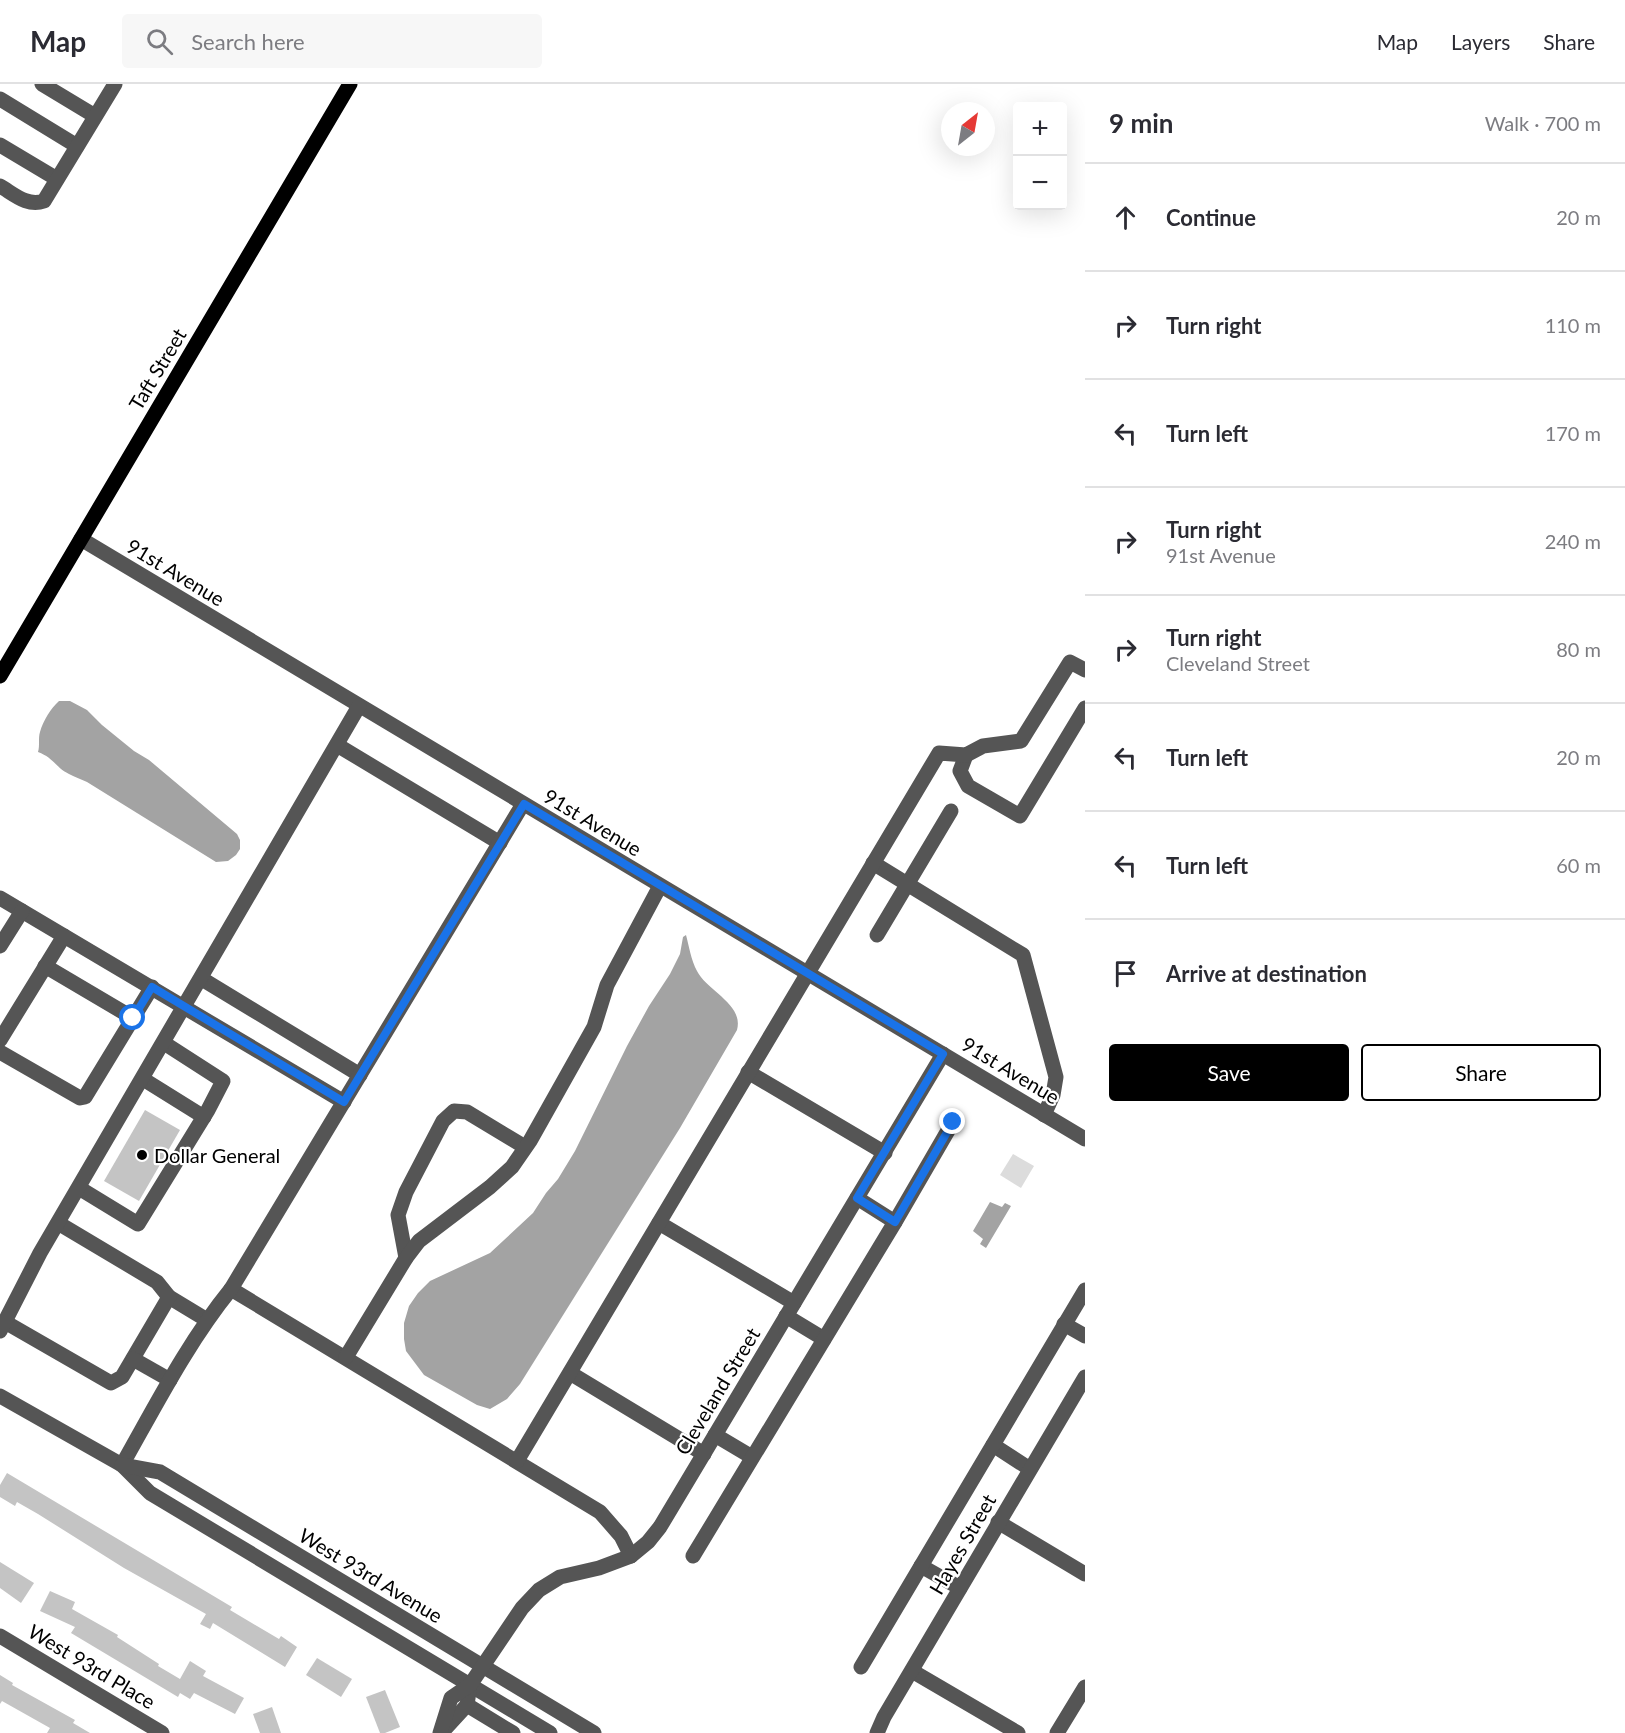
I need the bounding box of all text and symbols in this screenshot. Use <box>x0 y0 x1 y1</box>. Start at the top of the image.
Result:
search box <box>122 14 542 68</box>
text: Map <box>30 24 86 58</box>
icon: search <box>143 25 176 58</box>
text: Search here <box>191 28 305 55</box>
text: Map <box>1377 29 1418 54</box>
text: Layers <box>1451 29 1510 54</box>
text: Share <box>1543 29 1595 54</box>
north arrow <box>941 102 995 156</box>
map controls <box>1013 102 1067 210</box>
button: + <box>1013 102 1067 156</box>
text: 9 min <box>1109 107 1173 139</box>
text: Walk · 700 m <box>1485 111 1601 135</box>
button: − <box>1013 156 1067 210</box>
icon: ahead <box>1109 201 1142 234</box>
text: Continue <box>1166 204 1256 231</box>
text: 20 m <box>1556 205 1601 229</box>
icon: right <box>1109 309 1142 342</box>
text: Turn right <box>1166 312 1261 339</box>
text: 110 m <box>1545 313 1601 337</box>
street label: Taft Street <box>123 324 191 414</box>
icon: left <box>1109 417 1142 450</box>
text: Turn left <box>1166 420 1248 447</box>
text: 170 m <box>1545 421 1601 445</box>
text: Turn right <box>1166 516 1261 543</box>
icon: right <box>1109 525 1142 558</box>
text: 240 m <box>1545 529 1601 553</box>
street label: 91st Avenue <box>123 533 229 611</box>
text: 91st Avenue <box>1166 543 1276 567</box>
text: Turn right <box>1166 624 1261 651</box>
icon: right <box>1109 633 1142 666</box>
text: 80 m <box>1556 637 1601 661</box>
text: Cleveland Street <box>1166 651 1310 675</box>
icon: left <box>1109 741 1142 774</box>
text: Turn left <box>1166 744 1248 771</box>
text: 20 m <box>1556 745 1601 769</box>
street label: 91st Avenue <box>540 783 646 861</box>
icon: left <box>1109 849 1142 882</box>
text: Turn left <box>1166 852 1248 879</box>
text: 60 m <box>1556 853 1601 877</box>
icon: arrive <box>1109 957 1142 990</box>
text: Arrive at destination <box>1166 960 1367 987</box>
route start <box>119 1004 145 1030</box>
street label: 91st Avenue <box>958 1031 1064 1109</box>
button: Save <box>1109 1044 1349 1101</box>
button: Share <box>1361 1044 1601 1101</box>
route end <box>939 1108 965 1134</box>
place label: Dollar General <box>154 1143 280 1167</box>
marker: Dollar General <box>135 1148 149 1162</box>
street label: Cleveland Street <box>670 1323 764 1459</box>
street label: Hayes Street <box>924 1490 1000 1598</box>
street label: West 93rd Avenue <box>295 1523 447 1627</box>
street label: West 93rd Place <box>24 1619 160 1713</box>

